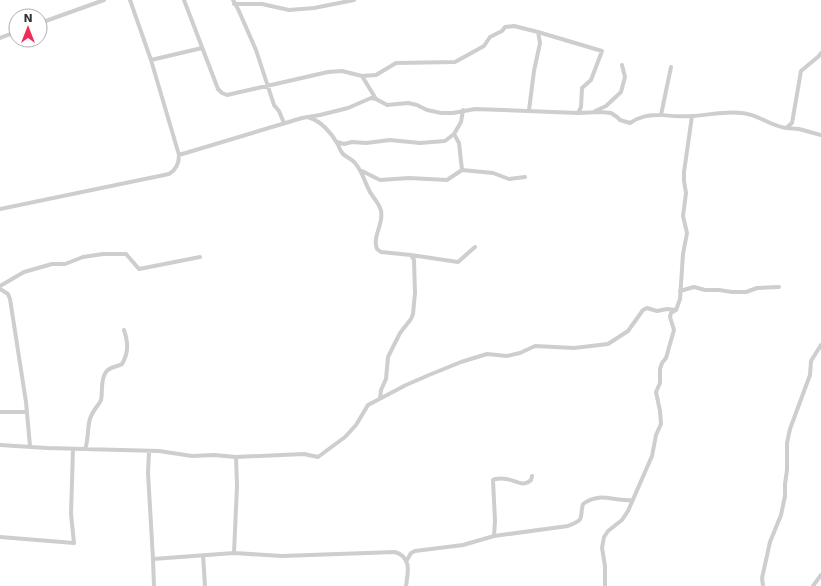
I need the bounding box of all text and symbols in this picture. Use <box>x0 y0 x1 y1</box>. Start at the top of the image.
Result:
north arrow <box>8 8 48 48</box>
text: N <box>23 12 33 25</box>

